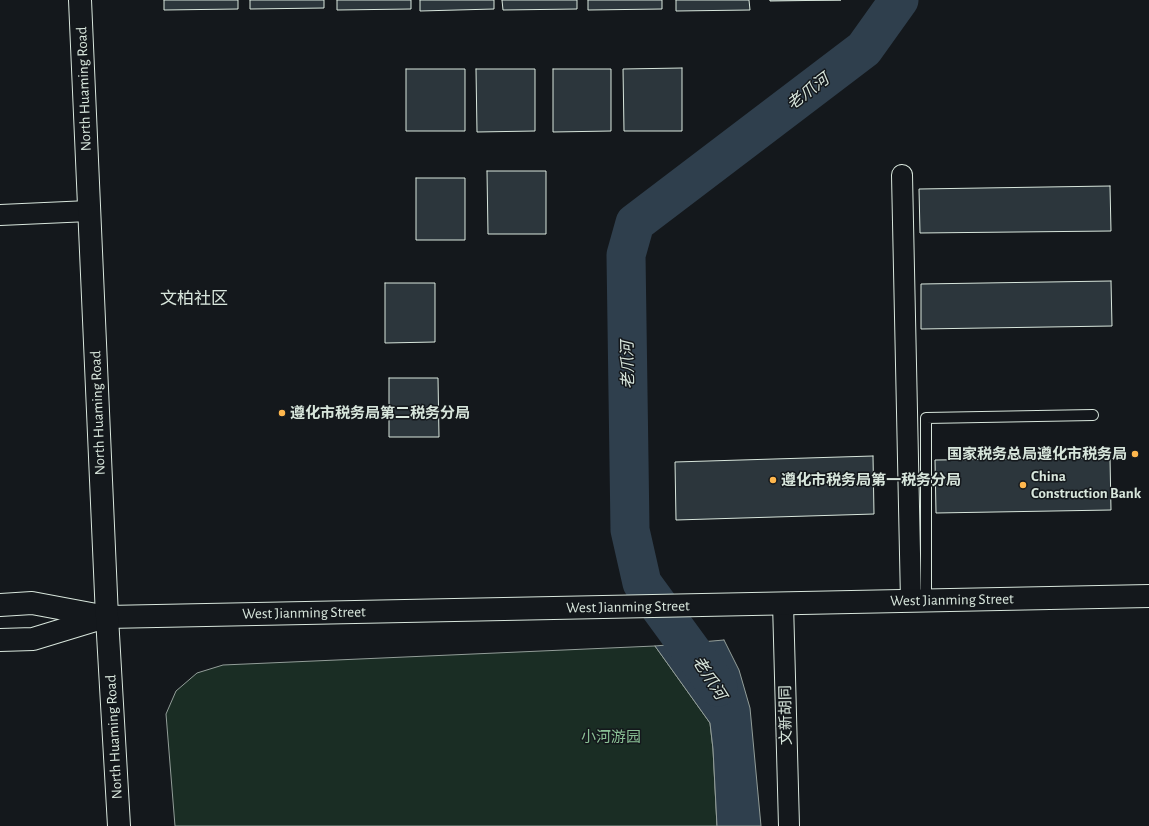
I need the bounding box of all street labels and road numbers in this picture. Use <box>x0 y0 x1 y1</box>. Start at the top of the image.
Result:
street label: North Huaming Road <box>73 26 95 152</box>
street label: North Huaming Road <box>87 350 109 476</box>
street label: West Jianming Street <box>890 590 1014 610</box>
street label: West Jianming Street <box>566 597 690 617</box>
street label: West Jianming Street <box>242 603 366 623</box>
street label: North Huaming Road <box>102 674 126 800</box>
street label: 文新胡同 <box>776 685 796 745</box>

